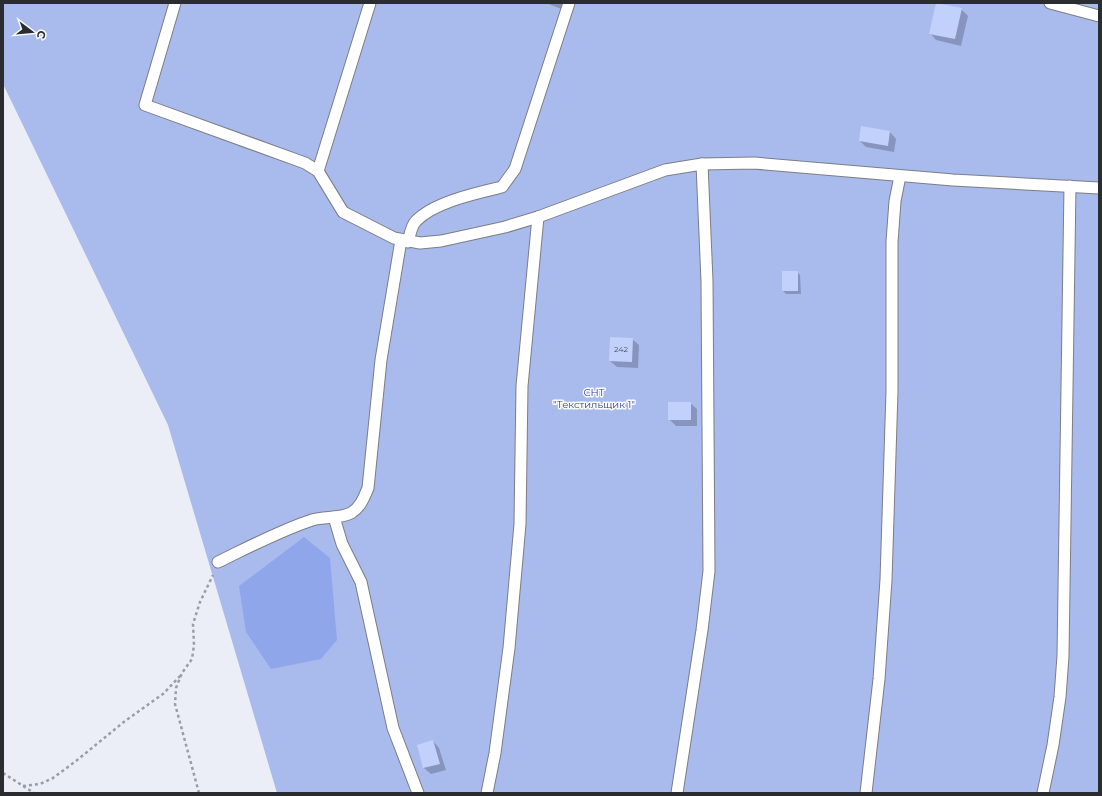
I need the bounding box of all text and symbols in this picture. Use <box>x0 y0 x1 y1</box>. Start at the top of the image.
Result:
north arrow <box>12 12 52 52</box>
text: С <box>34 29 49 41</box>
house number: 242 <box>614 344 629 354</box>
park label: СНТ "Текстильщик 1" <box>553 386 635 411</box>

